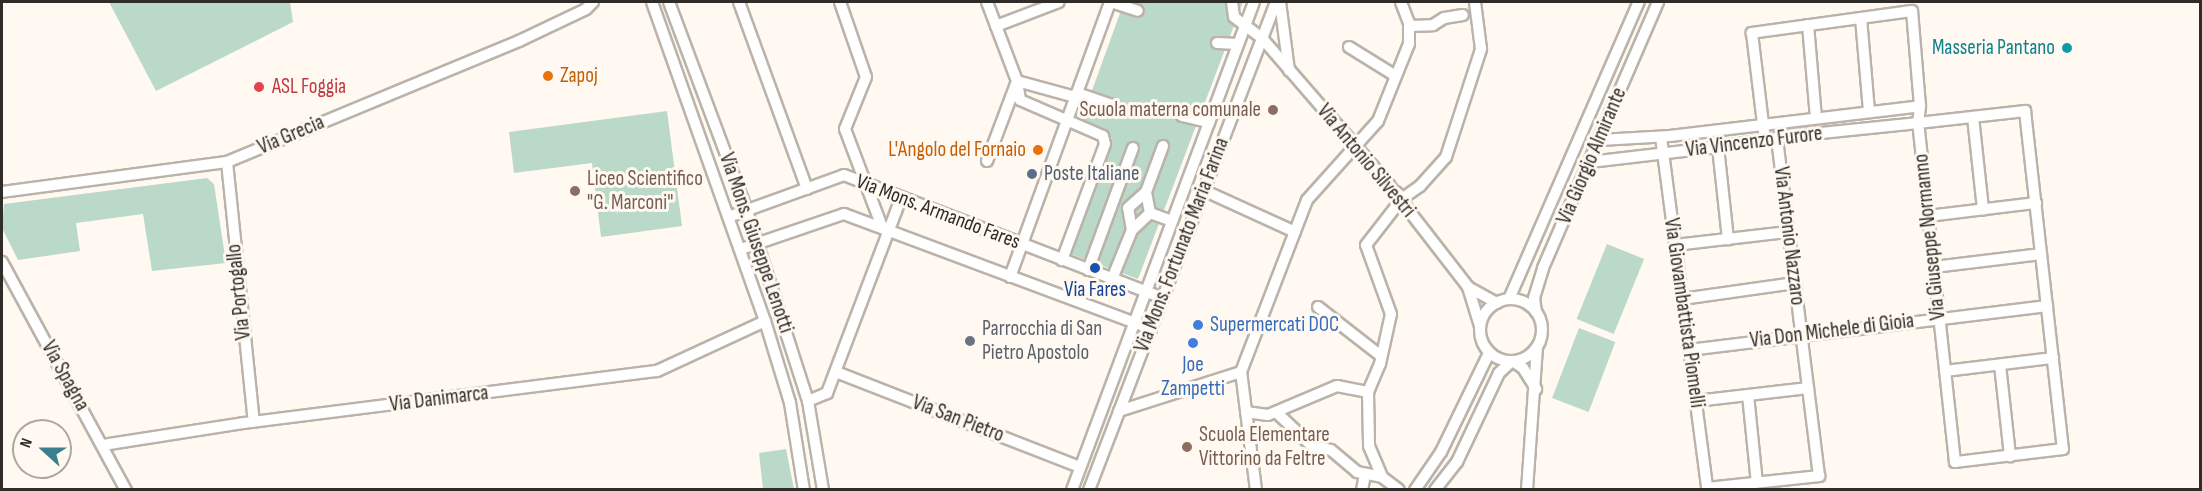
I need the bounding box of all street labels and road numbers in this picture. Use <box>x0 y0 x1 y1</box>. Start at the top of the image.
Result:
street label: Via Giorgio Almirante <box>1552 84 1632 228</box>
street label: Via Antonio Silvestri <box>1311 99 1421 223</box>
street label: Via Grecia <box>254 110 328 160</box>
street label: Via Vincenzo Furore <box>1684 121 1824 163</box>
street label: Via Mons. Fortunato Maria Farina <box>1129 134 1235 356</box>
street label: Via Mons. Giuseppe Lenotti <box>713 150 799 336</box>
street label: Via Giuseppe Normanno <box>1909 153 1951 321</box>
street label: Via Antonio Nazzaro <box>1768 165 1810 307</box>
street label: Via Mons. Armando Fares <box>852 169 1024 255</box>
street label: Via Giovambattista Piomelli <box>1658 216 1710 410</box>
street label: Via Portogallo <box>221 243 257 341</box>
street label: Via Don Michele di Gioia <box>1748 308 1916 354</box>
street label: Via Spagna <box>36 337 94 415</box>
street label: Via Danimarca <box>388 380 490 418</box>
street label: Via San Pietro <box>909 390 1007 448</box>

